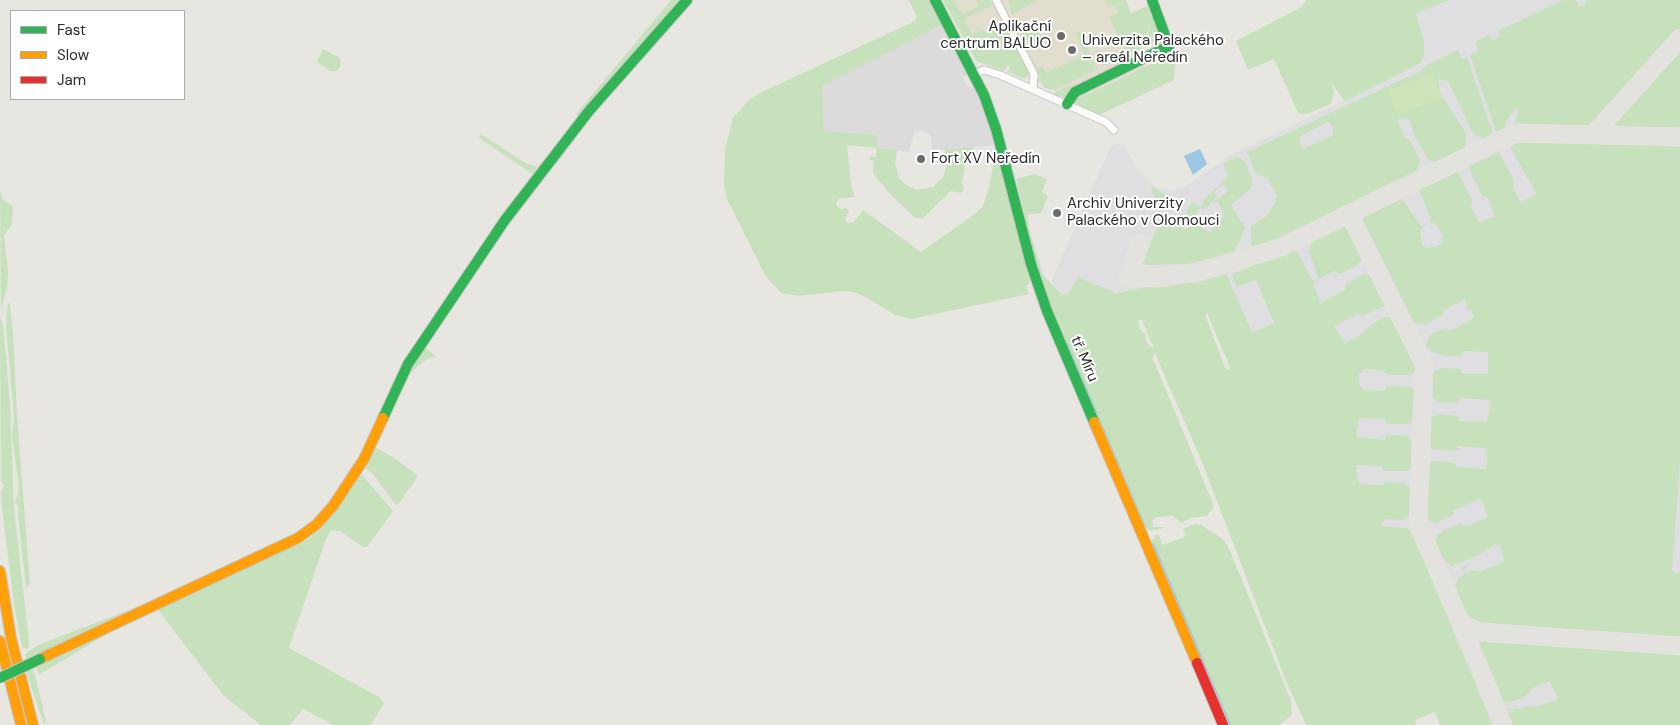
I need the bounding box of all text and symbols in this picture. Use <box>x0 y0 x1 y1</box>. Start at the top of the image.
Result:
legend <box>10 10 185 100</box>
place label: Aplikační centrum BALUO <box>940 18 1051 53</box>
text: Fast <box>57 20 86 40</box>
marker: Aplikační centrum BALUO <box>1055 30 1067 42</box>
place label: Univerzita Palackého – areál Neředín <box>1082 32 1224 67</box>
marker: Univerzita Palackého – areál Neředín <box>1066 44 1078 56</box>
text: Slow <box>57 45 89 65</box>
text: Jam <box>57 70 86 90</box>
place label: Fort XV Neředín <box>931 150 1040 168</box>
marker: Fort XV Neředín <box>915 153 927 165</box>
place label: Archiv Univerzity Palackého v Olomouci <box>1067 195 1219 230</box>
marker: Archiv Univerzity Palackého v Olomouci <box>1051 207 1063 219</box>
street label: tř. Míru <box>1066 333 1102 385</box>

